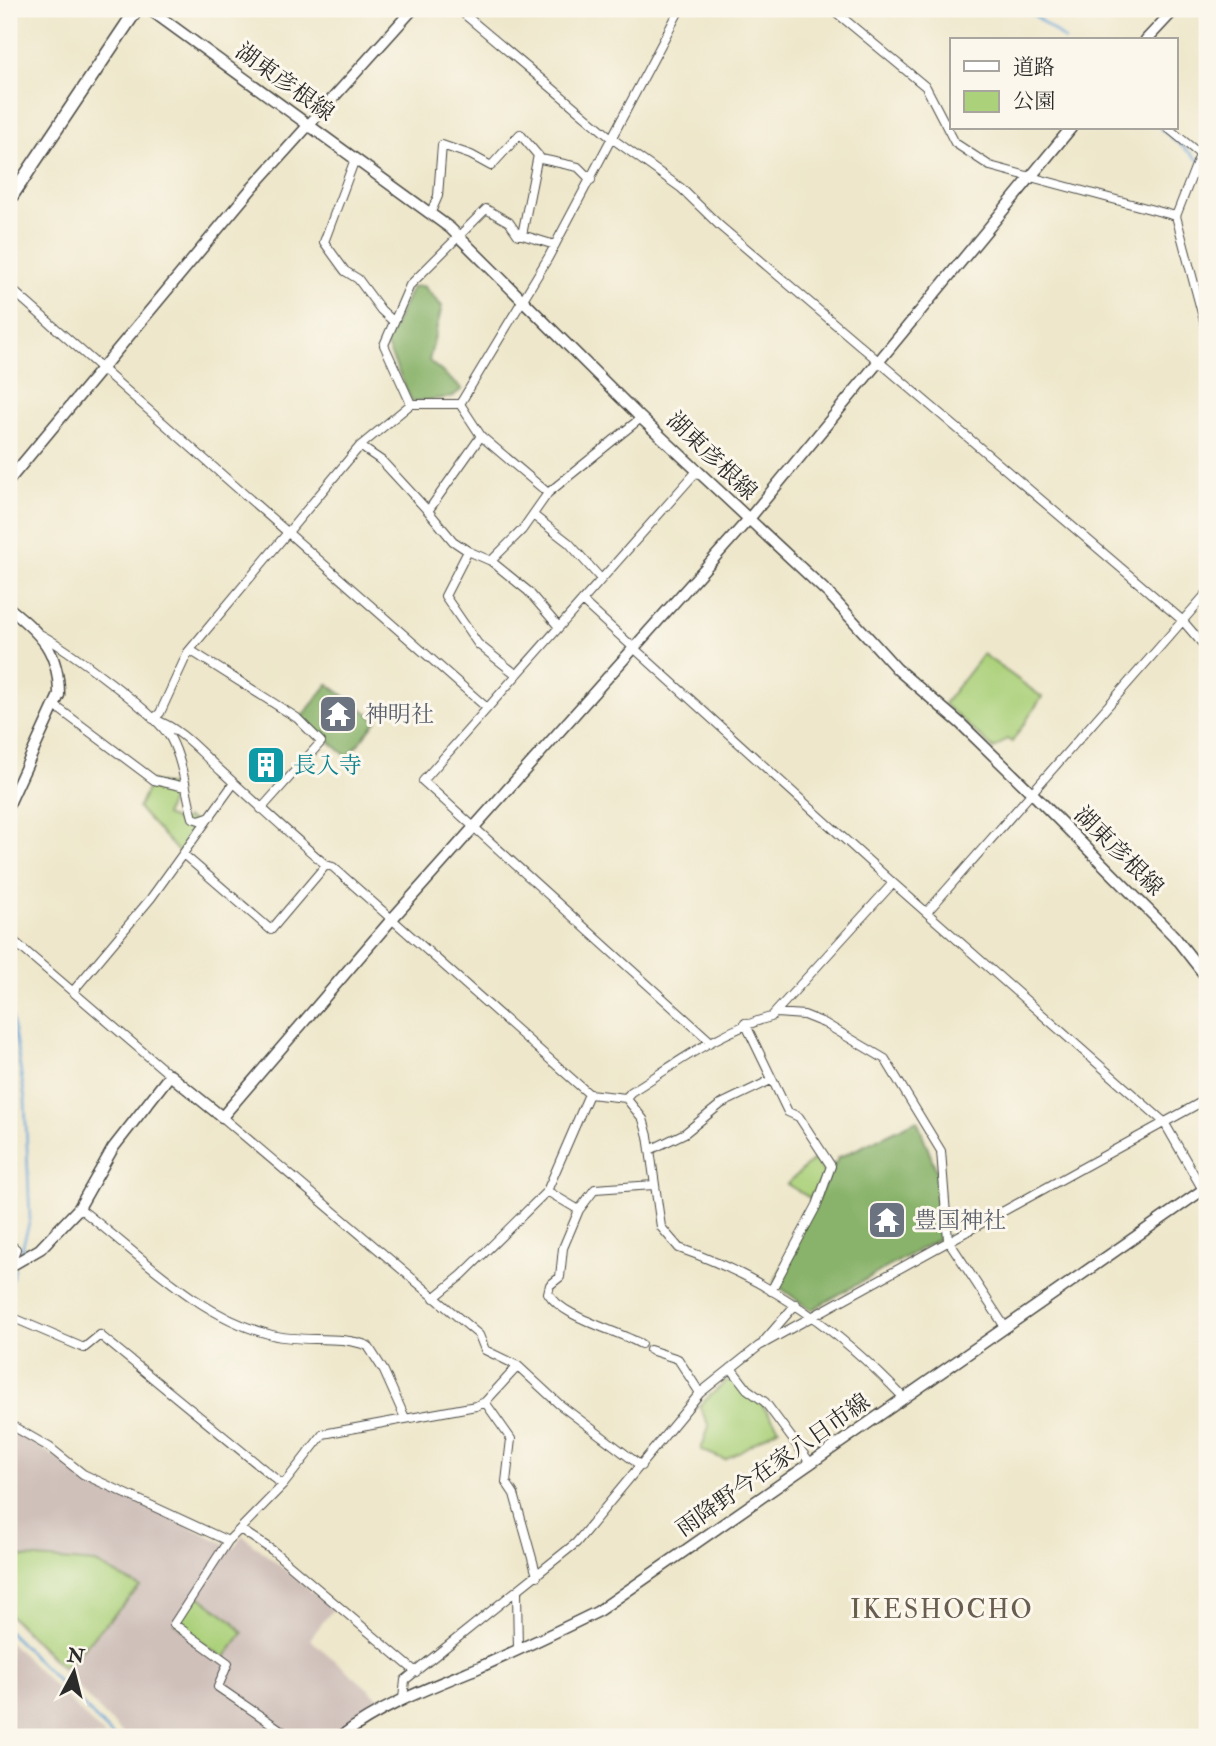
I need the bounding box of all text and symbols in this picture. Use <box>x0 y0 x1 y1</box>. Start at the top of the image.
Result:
street label: 湖東彦根線 <box>230 36 340 128</box>
legend <box>950 38 1178 130</box>
text: 道路 <box>1013 54 1055 81</box>
text: 公園 <box>1013 88 1055 115</box>
street label: 湖東彦根線 <box>661 406 763 506</box>
temple icon: 神明社 <box>317 693 359 735</box>
place label: 神明社 <box>365 700 434 729</box>
building icon: 長入寺 <box>245 744 287 786</box>
place label: 長入寺 <box>293 751 362 780</box>
street label: 湖東彦根線 <box>1068 800 1170 902</box>
temple icon: 豊国神社 <box>866 1199 908 1241</box>
place label: 豊国神社 <box>914 1206 1006 1235</box>
street label: 雨降野今在家八日市線 <box>670 1387 876 1543</box>
district label: IKESHOCHO <box>850 1594 1034 1626</box>
north arrow <box>38 1638 108 1708</box>
text: N <box>65 1643 87 1669</box>

